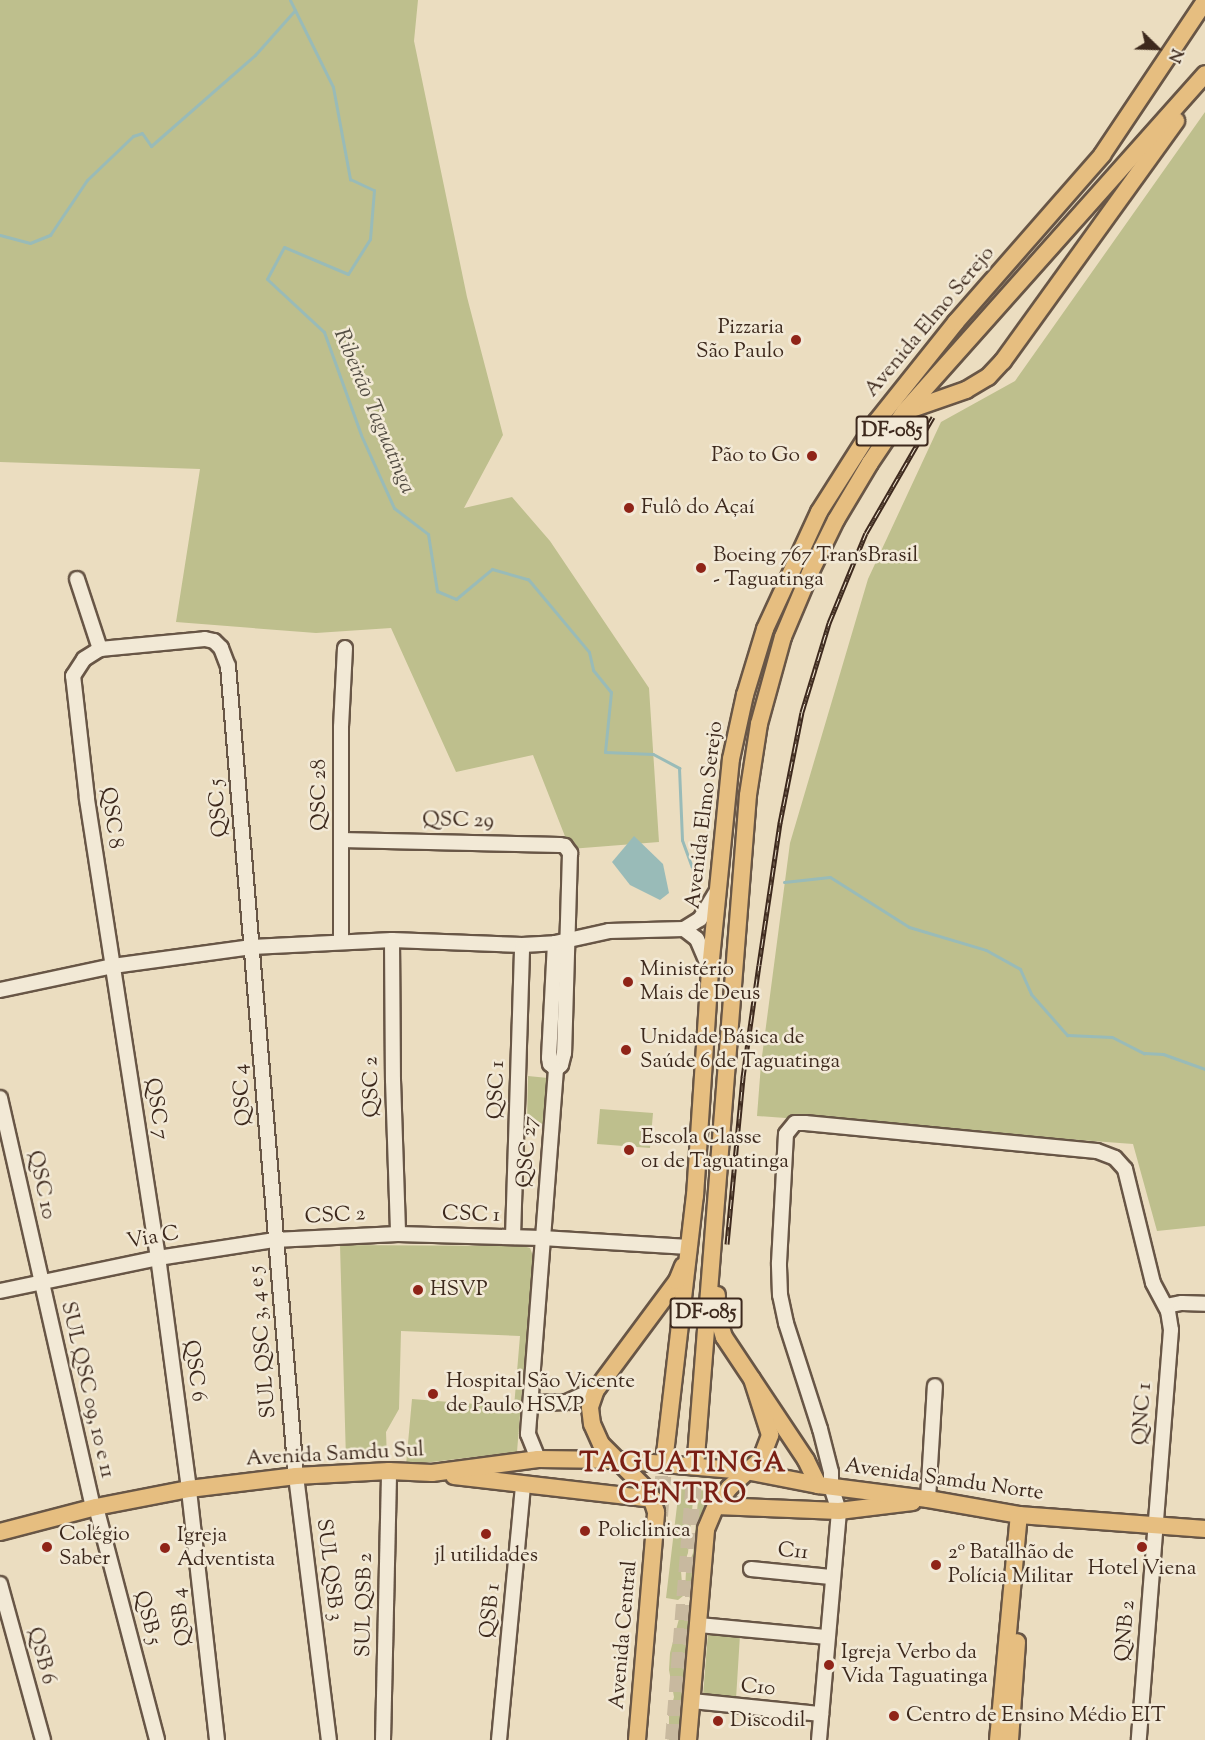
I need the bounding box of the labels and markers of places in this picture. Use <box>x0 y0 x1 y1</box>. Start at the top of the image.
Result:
place label: Pizzaria São Paulo <box>696 315 784 365</box>
marker: Pizzaria São Paulo <box>789 333 803 347</box>
place label: Pão to Go <box>711 443 800 469</box>
marker: Pão to Go <box>805 449 819 463</box>
place label: Fulô do Açaí <box>641 495 755 521</box>
marker: Fulô do Açaí <box>622 501 636 515</box>
place label: Boeing 767 TransBrasil - Taguatinga <box>713 543 918 593</box>
marker: Boeing 767 TransBrasil - Taguatinga <box>694 561 708 575</box>
place label: Ministério Mais de Deus <box>640 957 760 1007</box>
marker: Ministério Mais de Deus <box>621 975 635 989</box>
place label: Unidade Básica de Saúde 6 de Taguatinga <box>640 1025 840 1075</box>
marker: Unidade Básica de Saúde 6 de Taguatinga <box>617 1041 635 1059</box>
place label: Escola Classe 01 de Taguatinga <box>641 1125 789 1175</box>
marker: Escola Classe 01 de Taguatinga <box>622 1143 636 1157</box>
place label: HSVP <box>430 1277 488 1303</box>
marker: HSVP <box>411 1283 425 1297</box>
place label: Hospital São Vicente de Paulo HSVP <box>446 1369 635 1419</box>
marker: Hospital São Vicente de Paulo HSVP <box>424 1385 442 1403</box>
place label: Policlinica <box>598 1518 691 1544</box>
place label: Colégio Saber <box>59 1522 130 1572</box>
marker: Policlinica <box>576 1522 594 1540</box>
place label: Igreja Adventista <box>177 1523 275 1573</box>
marker: jl utilidades <box>479 1527 493 1541</box>
marker: Colégio Saber <box>40 1540 54 1554</box>
place label: 2º Batalhão de Polícia Militar <box>948 1540 1074 1590</box>
marker: Hotel Viena <box>1135 1540 1149 1554</box>
marker: Igreja Adventista <box>158 1541 172 1555</box>
place label: jl utilidades <box>434 1543 538 1569</box>
place label: Hotel Viena <box>1088 1556 1196 1582</box>
marker: 2º Batalhão de Polícia Militar <box>929 1558 943 1572</box>
place label: Igreja Verbo da Vida Taguatinga <box>841 1640 988 1690</box>
marker: Igreja Verbo da Vida Taguatinga <box>822 1658 836 1672</box>
place label: Centro de Ensino Médio EIT <box>906 1703 1166 1729</box>
place label: Discodil <box>730 1708 806 1734</box>
marker: Centro de Ensino Médio EIT <box>887 1709 901 1723</box>
marker: Discodil <box>711 1714 725 1728</box>

